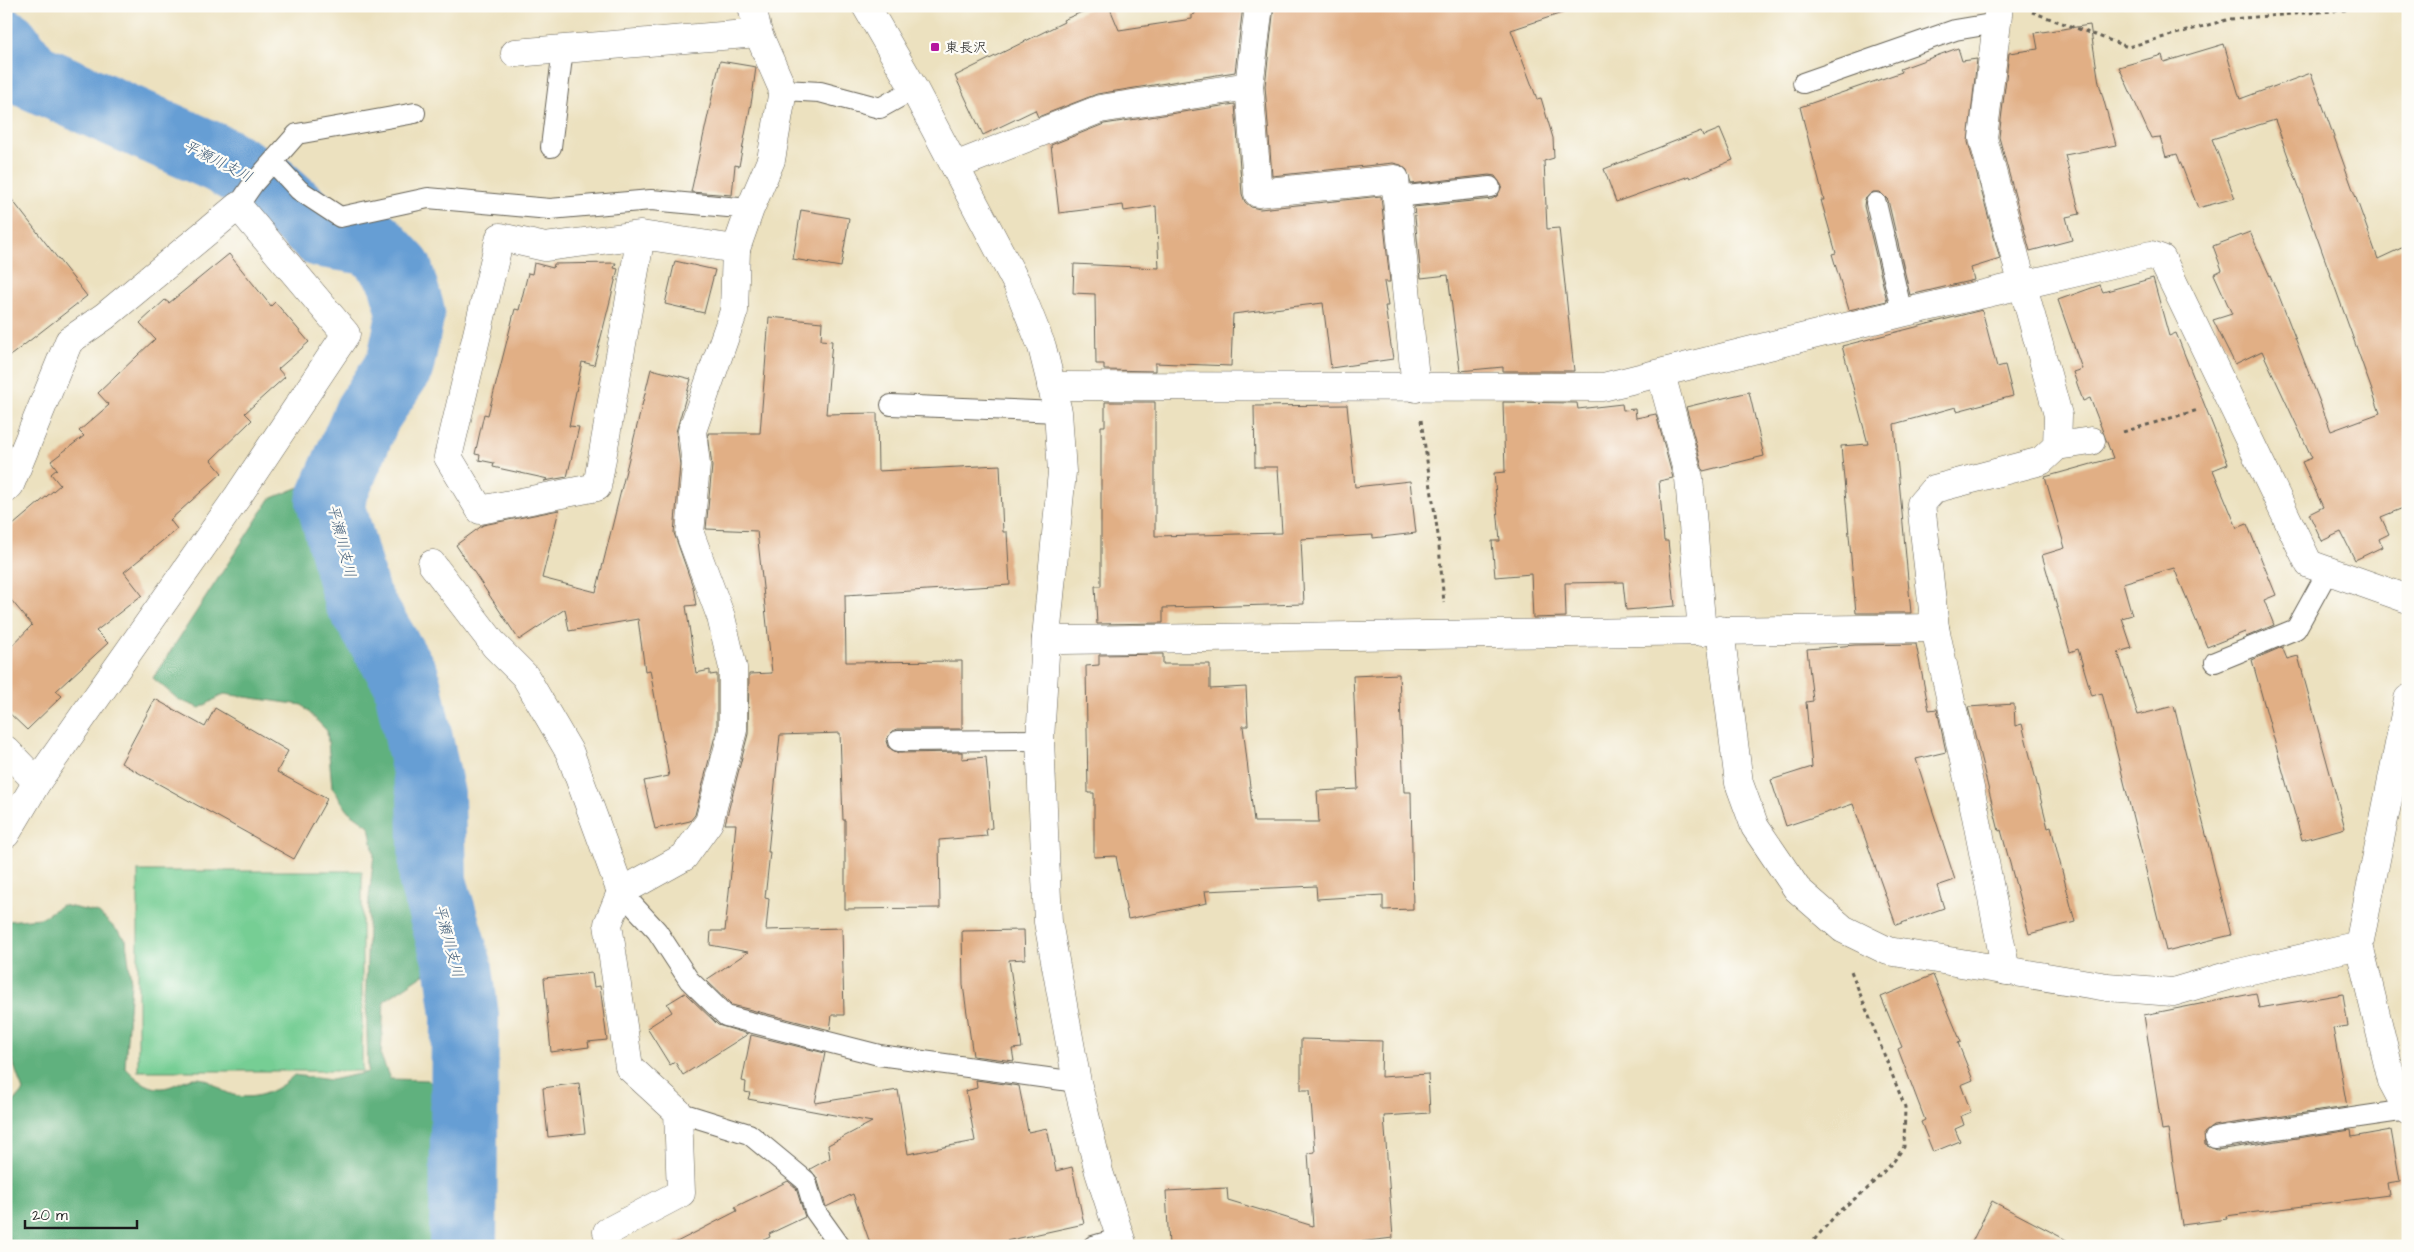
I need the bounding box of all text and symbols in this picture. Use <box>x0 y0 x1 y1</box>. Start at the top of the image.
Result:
place label: 東長沢 <box>945 38 987 58</box>
marker: 東長沢 <box>929 41 941 53</box>
water label: 平瀬川支川 <box>180 135 256 188</box>
water label: 平瀬川支川 <box>322 502 361 580</box>
water label: 平瀬川支川 <box>429 902 468 980</box>
scale bar <box>25 1197 138 1229</box>
text: 20 m <box>32 1205 68 1226</box>

